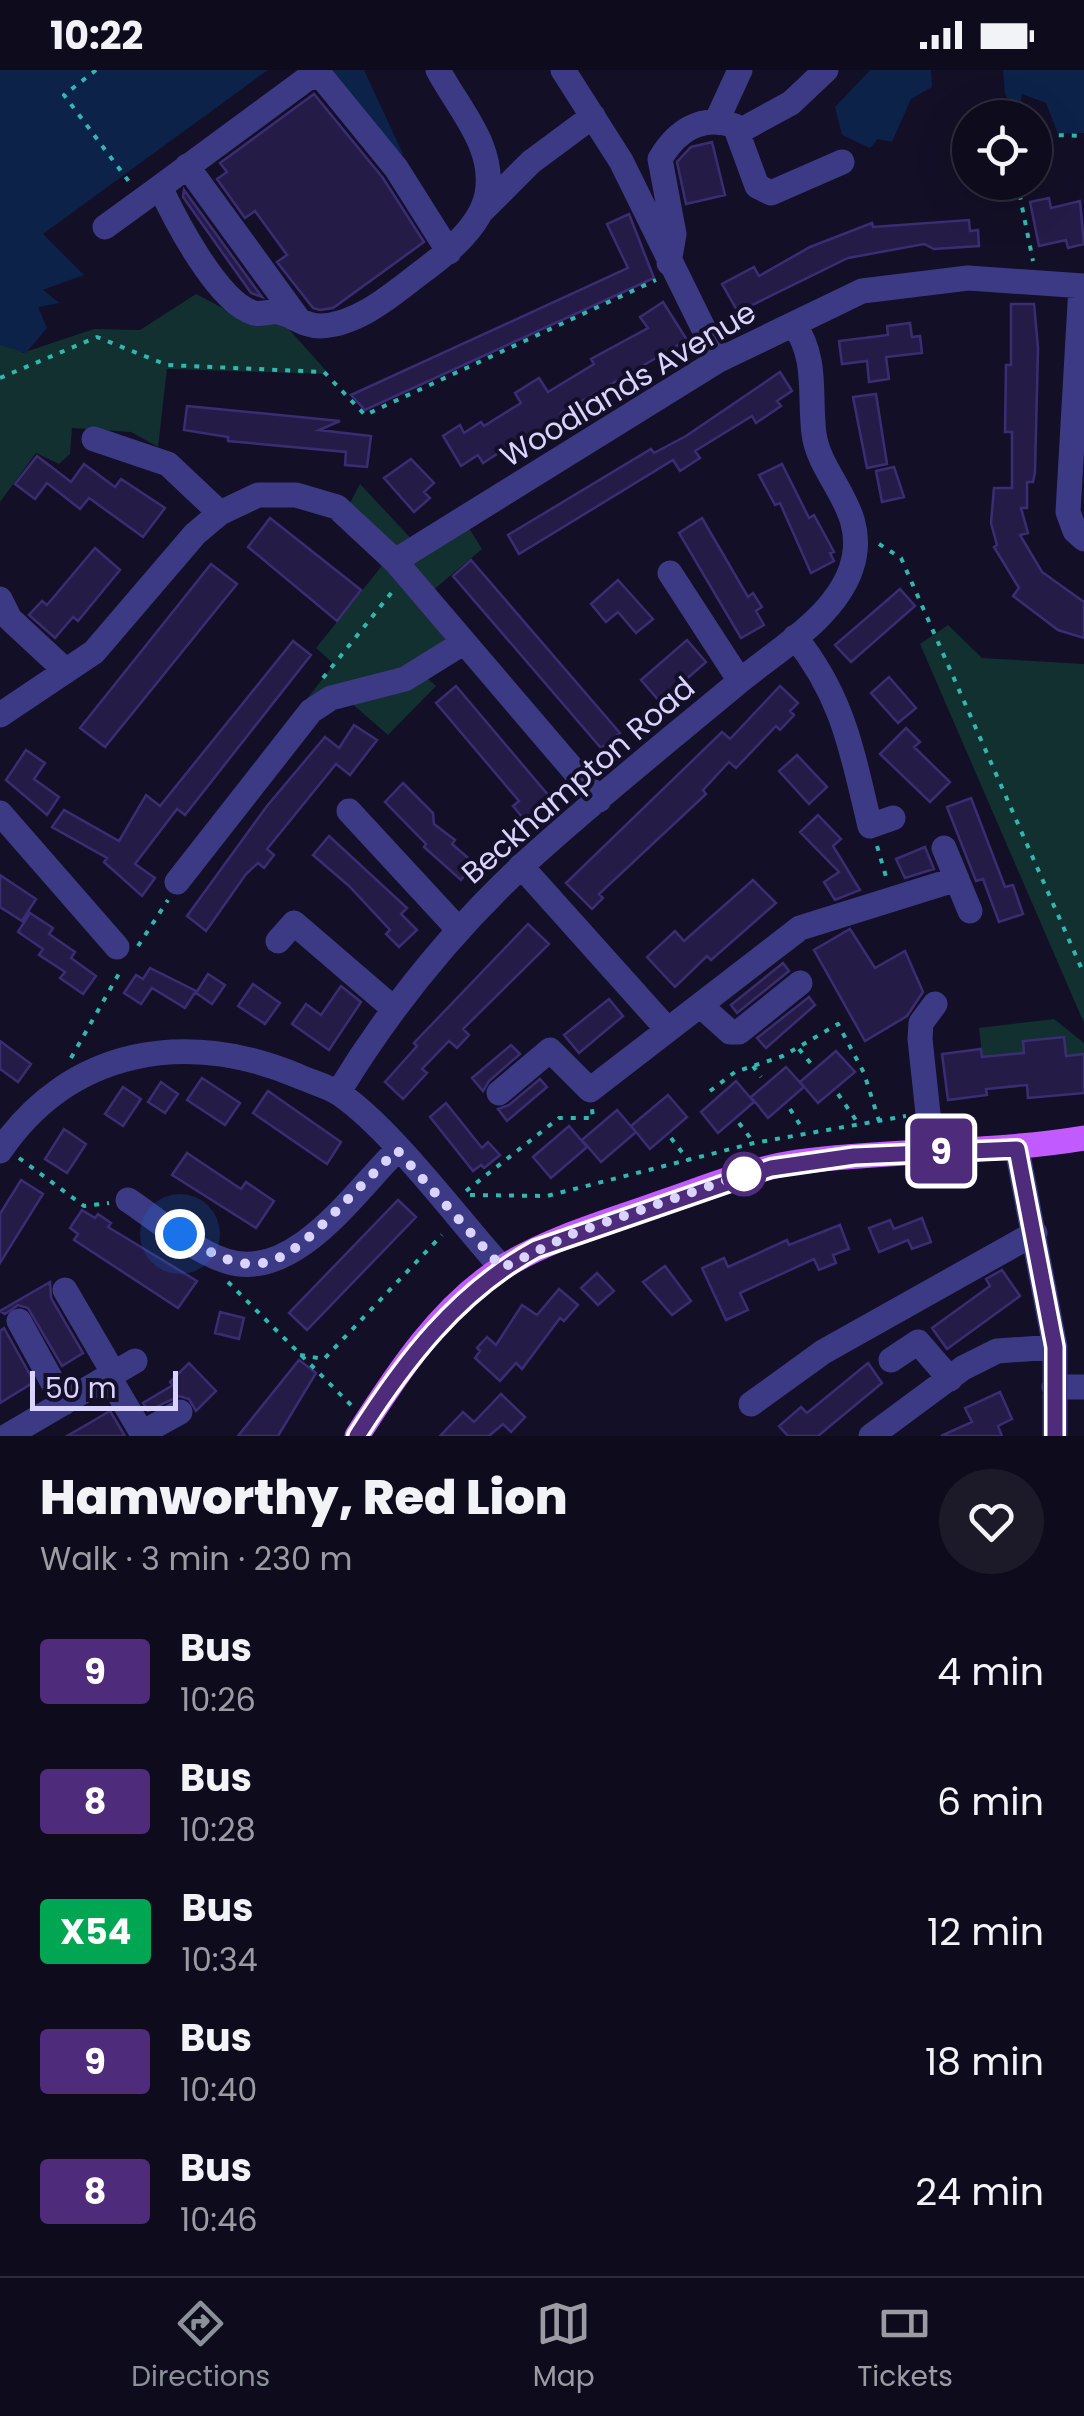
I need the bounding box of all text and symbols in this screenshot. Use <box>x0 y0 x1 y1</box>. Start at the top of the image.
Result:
text: 10:22 <box>50 9 143 62</box>
map controls <box>952 100 1052 200</box>
button: locate <box>952 100 1052 200</box>
street label: Woodlands Avenue <box>492 291 764 477</box>
street label: Beckhampton Road <box>452 666 704 894</box>
line badge: 9 <box>908 1118 974 1184</box>
text: 9 <box>930 1127 952 1176</box>
unlabelled marker <box>723 1153 765 1195</box>
your location <box>155 1209 205 1259</box>
scale bar <box>30 1366 178 1410</box>
text: 50 m <box>45 1369 116 1408</box>
text: Hamworthy, Red Lion <box>40 1464 568 1531</box>
button: heart <box>939 1469 1044 1574</box>
text: Walk · 3 min · 230 m <box>40 1536 353 1581</box>
text: Bus <box>180 1621 252 1674</box>
text: 4 min <box>937 1645 1044 1698</box>
text: 9 <box>84 1647 106 1696</box>
text: 10:26 <box>180 1677 256 1722</box>
text: Bus <box>180 1751 252 1804</box>
text: 6 min <box>937 1775 1044 1828</box>
text: 8 <box>84 1777 106 1826</box>
text: 10:28 <box>180 1807 256 1852</box>
text: Bus <box>181 1881 253 1934</box>
text: 12 min <box>927 1905 1044 1958</box>
text: X54 <box>60 1907 131 1956</box>
text: 10:34 <box>181 1937 258 1982</box>
text: Bus <box>180 2011 252 2064</box>
text: 18 min <box>925 2035 1044 2088</box>
text: 9 <box>84 2037 106 2086</box>
text: 10:40 <box>180 2067 257 2112</box>
text: Bus <box>180 2141 252 2194</box>
text: 24 min <box>915 2165 1044 2218</box>
text: 8 <box>84 2167 106 2216</box>
text: 10:46 <box>180 2197 258 2242</box>
tab: Directions <box>131 2296 270 2398</box>
tab: Map <box>533 2296 595 2398</box>
tab: Tickets <box>857 2296 953 2398</box>

